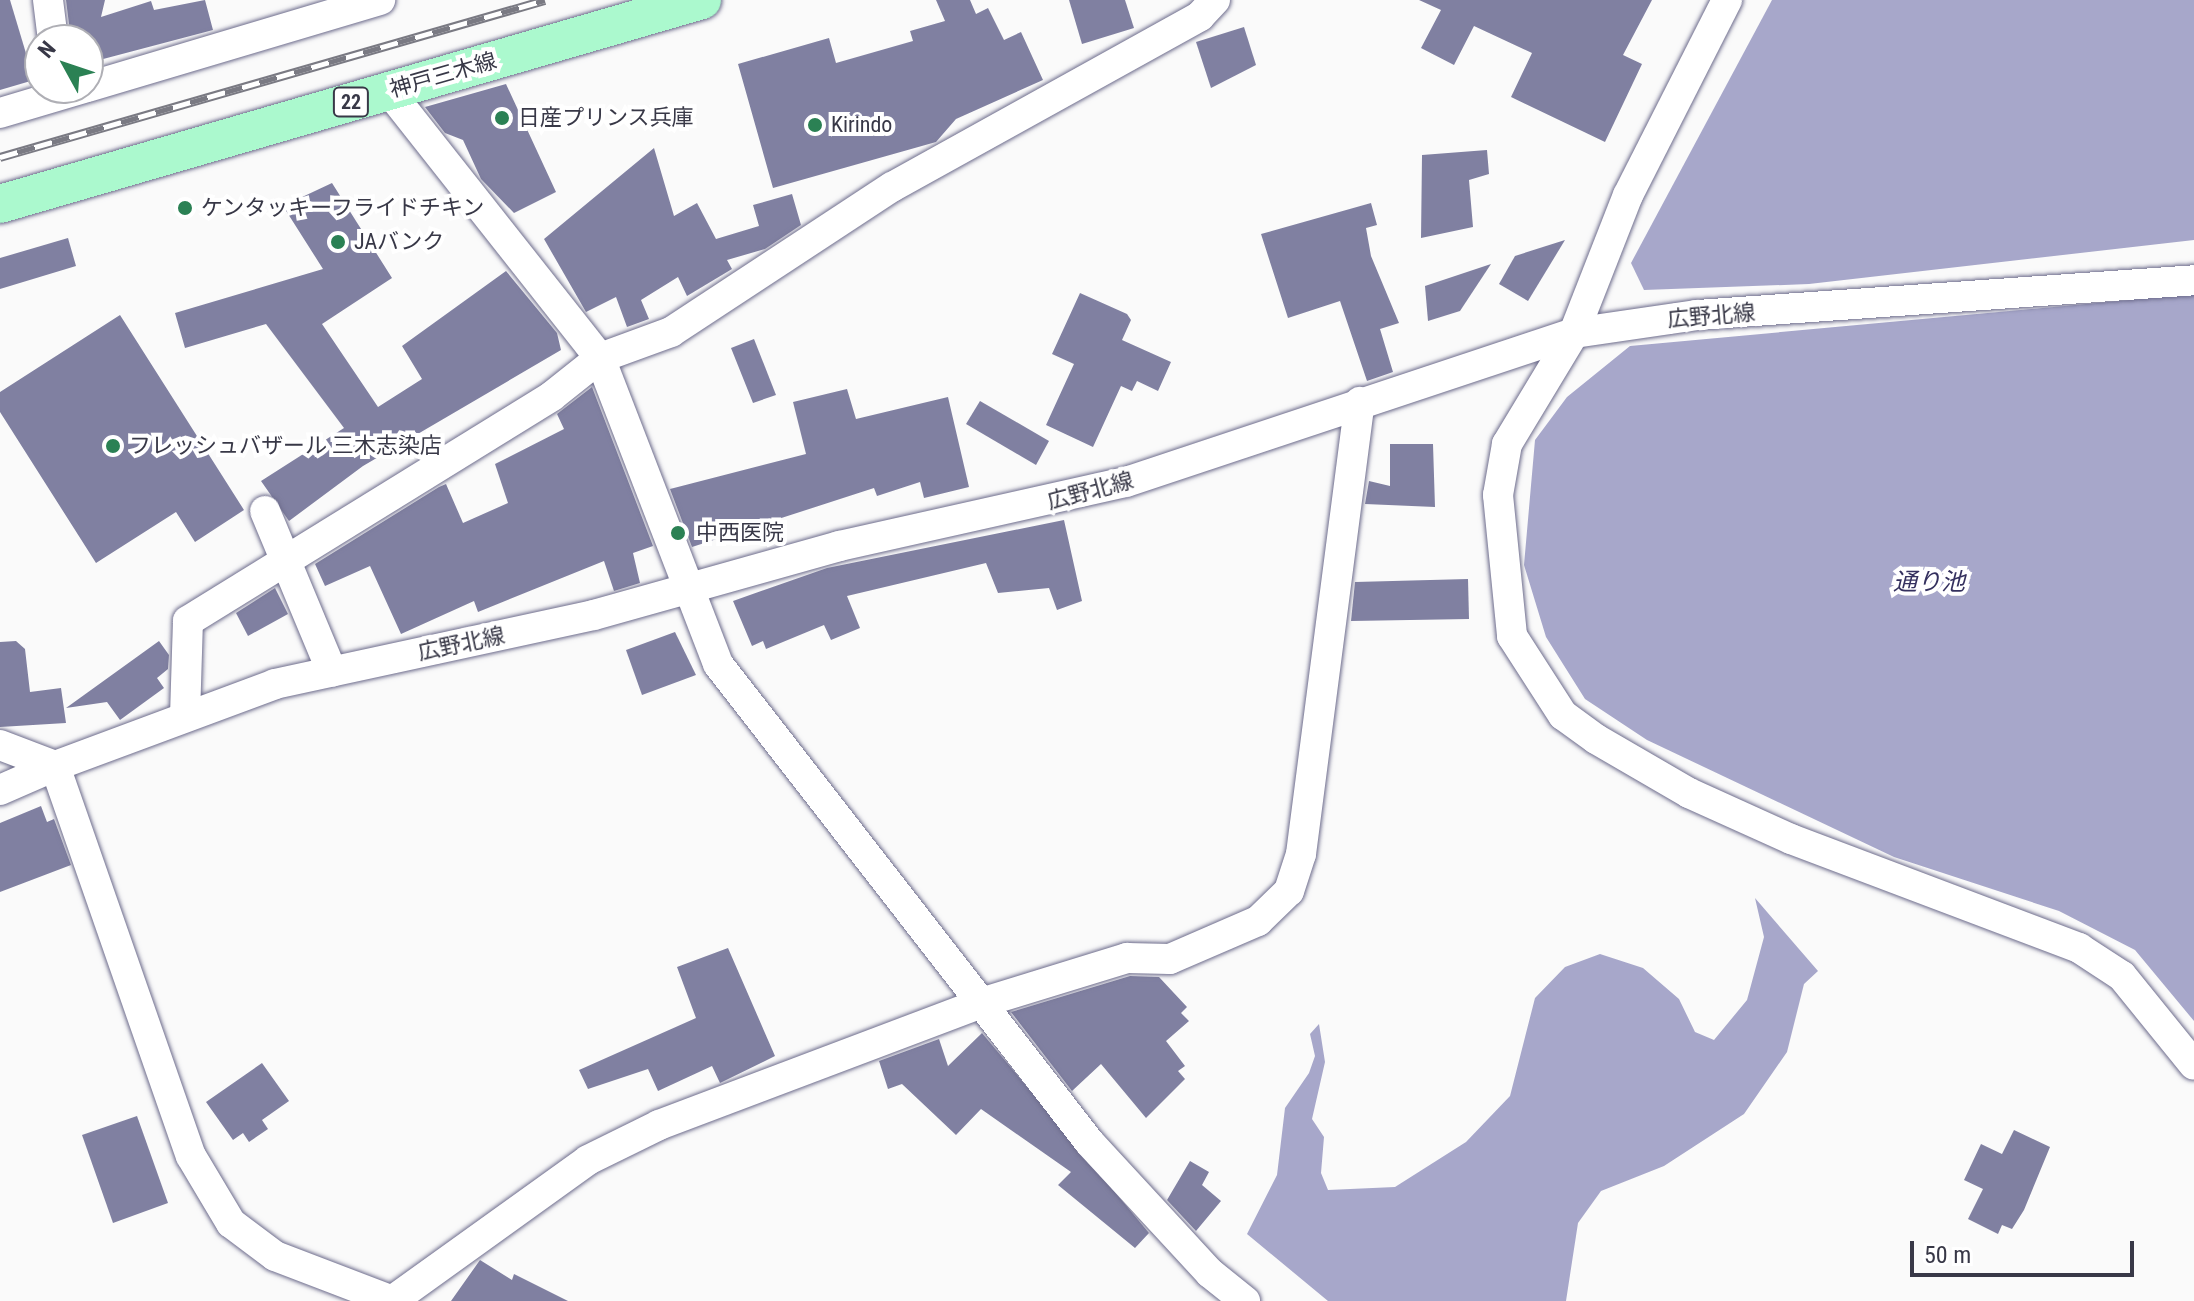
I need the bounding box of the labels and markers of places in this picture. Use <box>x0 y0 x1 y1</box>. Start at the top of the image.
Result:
place label: 日産プリンス兵庫 <box>518 105 694 131</box>
marker: 日産プリンス兵庫 <box>493 109 511 127</box>
place label: Kirindo <box>831 112 892 138</box>
marker: Kirindo <box>806 116 824 134</box>
place label: ケンタッキーフライドチキン <box>201 195 487 221</box>
marker: ケンタッキーフライドチキン <box>176 199 194 217</box>
place label: JAバンク <box>354 229 443 255</box>
marker: JAバンク <box>329 233 347 251</box>
place label: フレッシュバザール 三木志染店 <box>129 433 442 459</box>
marker: フレッシュバザール 三木志染店 <box>104 437 122 455</box>
place label: 中西医院 <box>696 520 784 546</box>
marker: 中西医院 <box>667 522 689 544</box>

